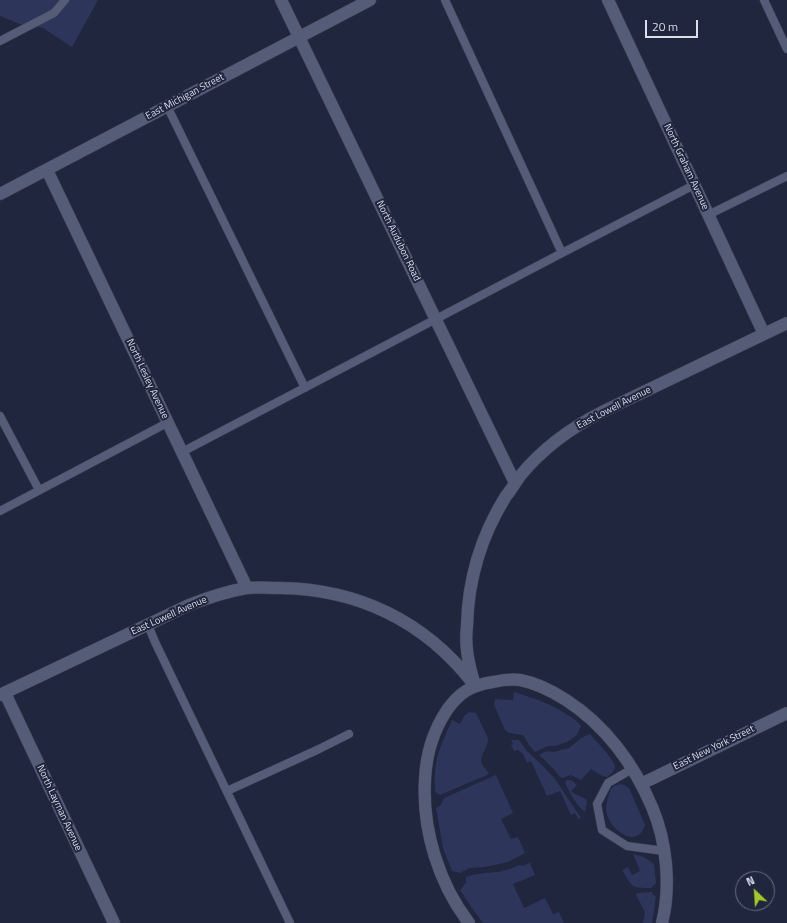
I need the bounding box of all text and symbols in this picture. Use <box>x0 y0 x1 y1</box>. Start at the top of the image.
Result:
scale bar <box>647 12 700 38</box>
text: 20 m <box>652 17 678 36</box>
street label: East Michigan Street <box>144 71 226 123</box>
street label: North Graham Avenue <box>661 122 711 212</box>
street label: North Audubon Road <box>373 199 423 283</box>
street label: North Lesley Avenue <box>123 337 171 421</box>
street label: East Lowell Avenue <box>575 384 653 432</box>
street label: East Lowell Avenue <box>129 594 209 638</box>
street label: East New York Street <box>672 723 756 773</box>
street label: North Layman Avenue <box>34 763 84 853</box>
north arrow <box>735 871 775 911</box>
text: N <box>744 872 757 890</box>

